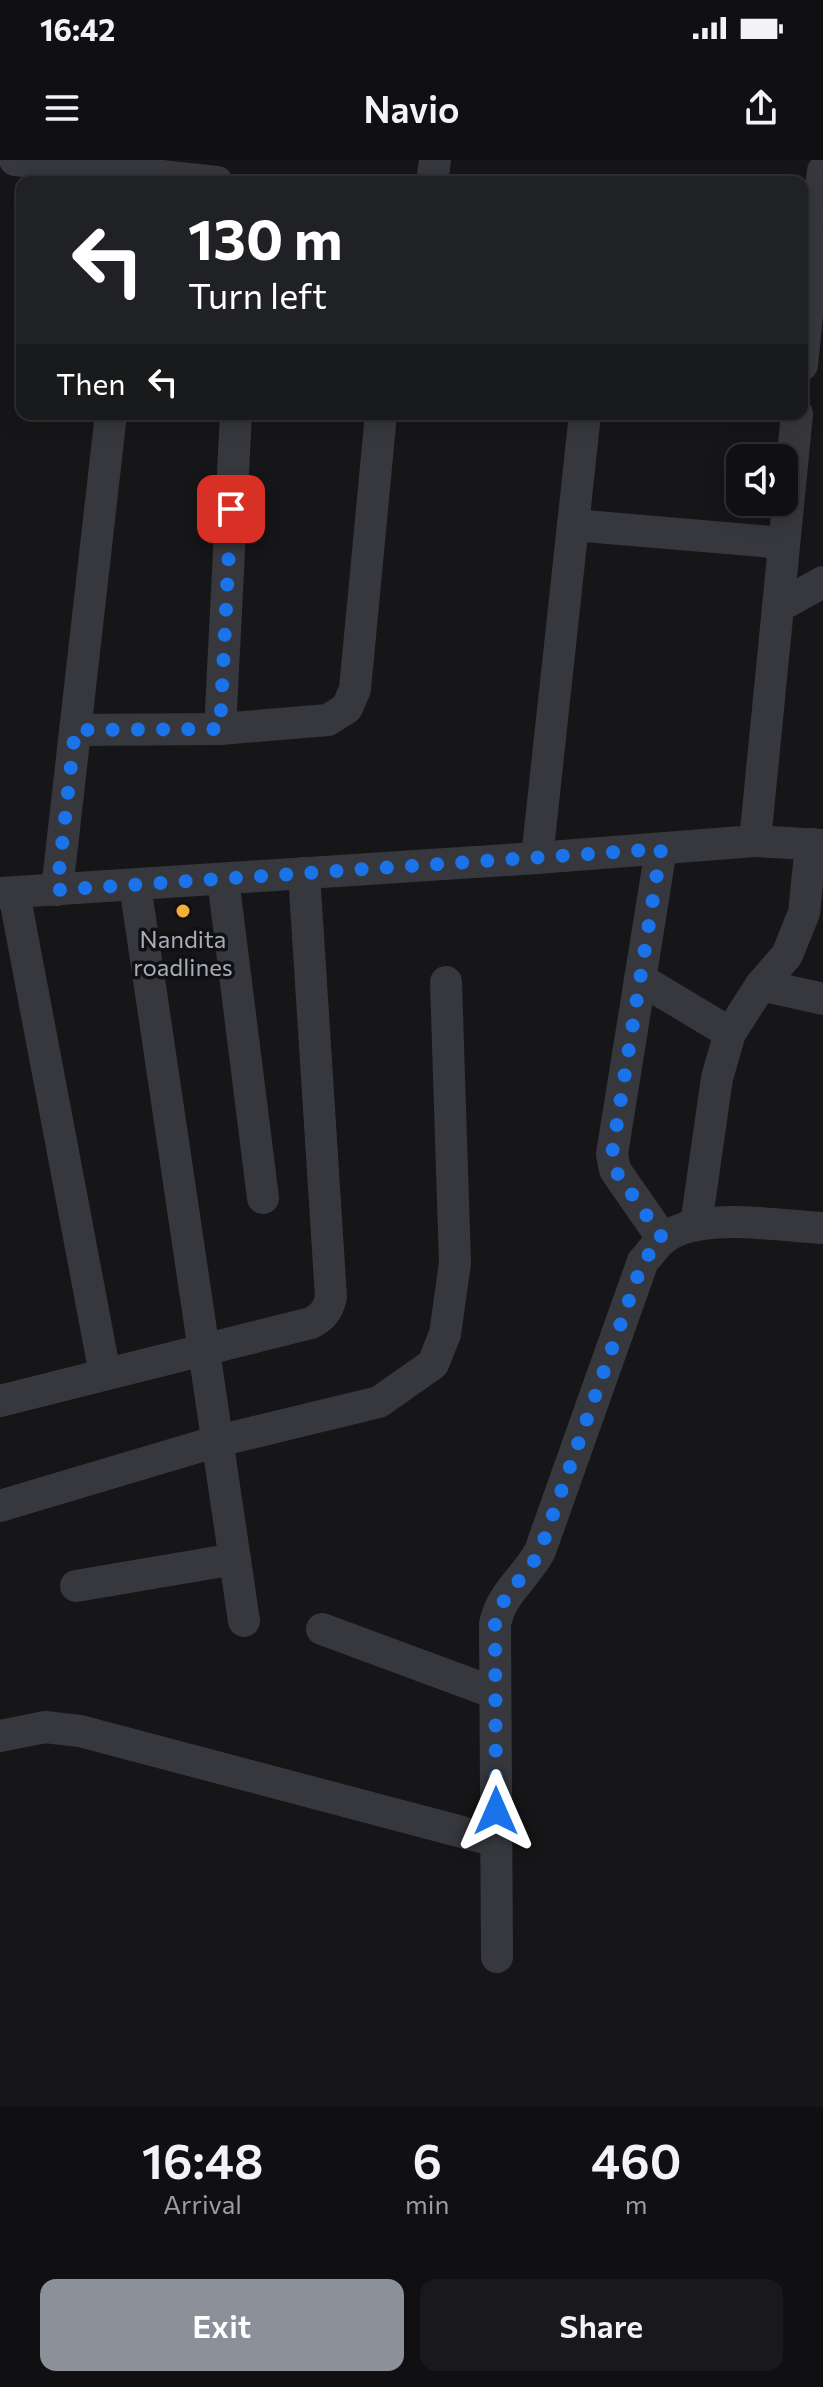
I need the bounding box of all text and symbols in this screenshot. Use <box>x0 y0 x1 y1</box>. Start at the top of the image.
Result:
text: 16:42 <box>40 10 115 47</box>
icon: menu <box>40 86 84 130</box>
text: Navio <box>363 86 460 130</box>
icon: share <box>739 86 783 130</box>
text: 130 m <box>188 203 343 272</box>
icon: left <box>56 208 160 312</box>
text: Turn left <box>188 272 327 316</box>
icon: left <box>141 360 185 404</box>
text: Then <box>56 364 125 401</box>
map controls <box>726 444 798 516</box>
button: sound <box>726 444 798 516</box>
pin <box>197 475 265 543</box>
icon: arrive <box>209 487 253 531</box>
marker: Nandita roadlines <box>174 902 192 920</box>
place label: Nandita roadlines <box>133 924 233 981</box>
position arrow <box>454 1769 538 1853</box>
text: 16:48 <box>142 2130 263 2189</box>
text: 6 <box>412 2130 442 2189</box>
text: 460 <box>591 2130 681 2189</box>
text: Arrival <box>163 2188 242 2219</box>
text: min <box>405 2188 449 2219</box>
text: m <box>625 2188 647 2219</box>
button: Exit <box>40 2279 404 2371</box>
button: Share <box>420 2279 783 2371</box>

